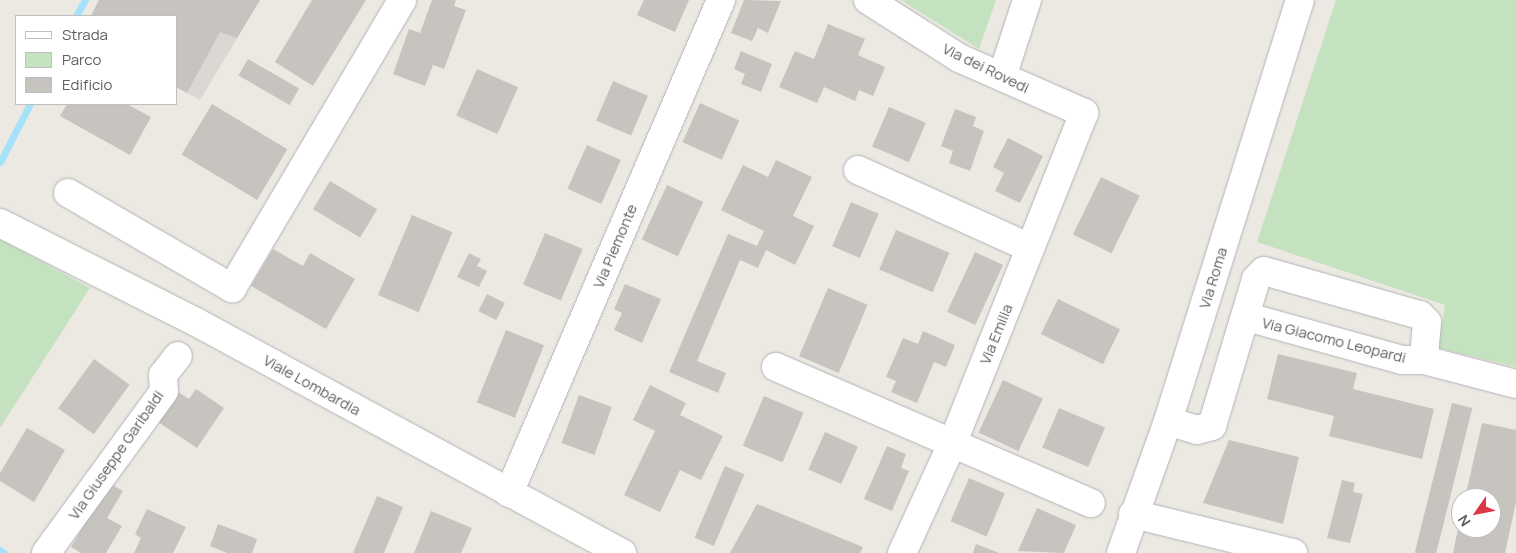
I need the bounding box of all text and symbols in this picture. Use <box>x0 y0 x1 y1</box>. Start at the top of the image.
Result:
legend <box>15 15 178 105</box>
text: Strada <box>62 24 108 45</box>
street label: Via dei Rovedi <box>940 39 1032 97</box>
text: Parco <box>62 49 101 70</box>
text: Edificio <box>62 74 112 95</box>
street label: Via Piemonte <box>589 201 641 291</box>
street label: Via Roma <box>1195 245 1231 311</box>
street label: Via Emilia <box>976 301 1016 367</box>
street label: Via Giacomo Leopardi <box>1260 313 1408 367</box>
street label: Viale Lombardia <box>260 351 364 419</box>
street label: Via Giuseppe Garibaldi <box>65 387 167 523</box>
north arrow <box>1451 488 1501 538</box>
text: N <box>1453 512 1475 530</box>

